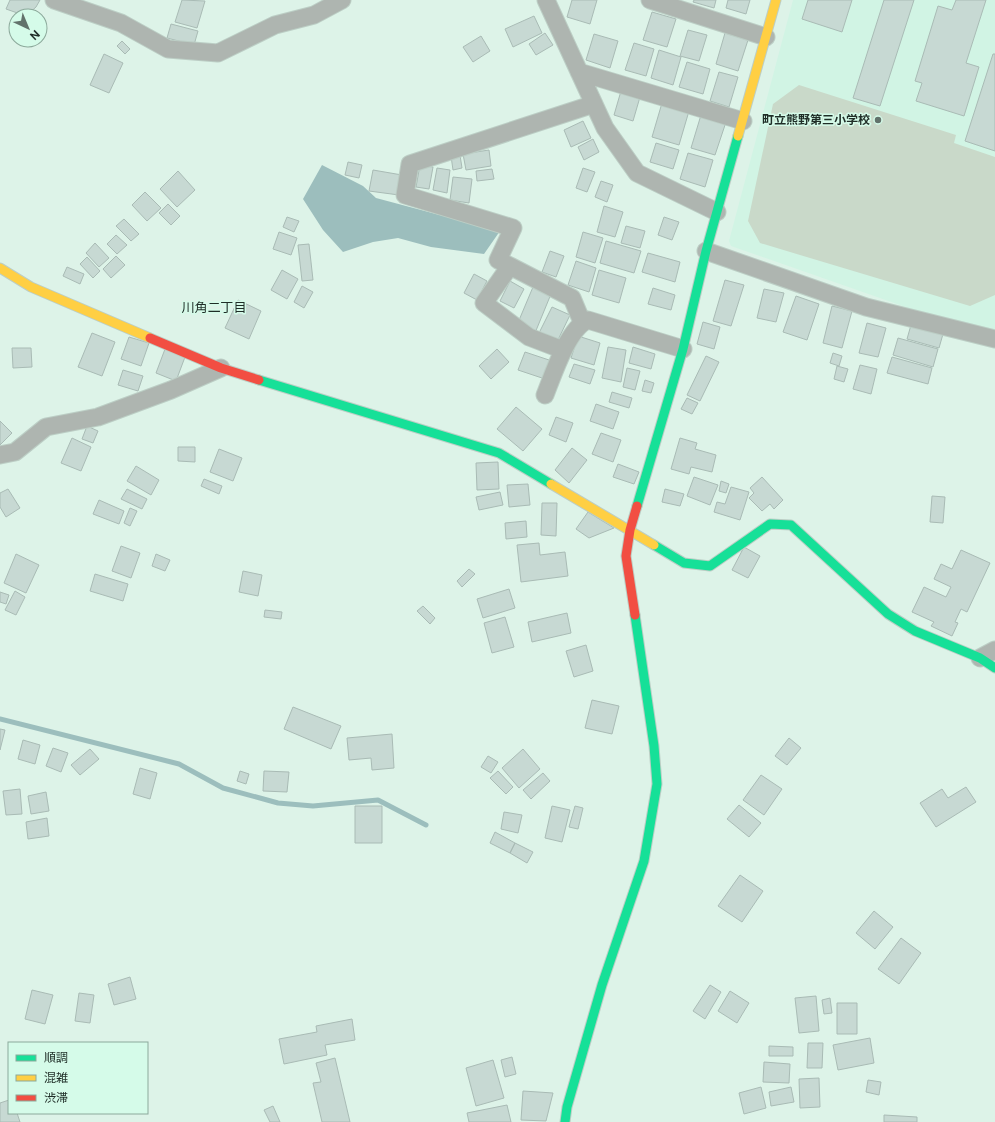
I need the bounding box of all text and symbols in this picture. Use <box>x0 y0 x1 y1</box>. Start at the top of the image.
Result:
north arrow <box>8 8 48 48</box>
text: N <box>28 28 42 42</box>
place label: 町立熊野第三小学校 <box>762 113 870 127</box>
marker: 町立熊野第三小学校 <box>873 115 883 125</box>
district label: 川角二丁目 <box>181 300 247 315</box>
legend <box>8 1042 148 1114</box>
text: 順調 <box>44 1051 68 1065</box>
text: 混雑 <box>44 1071 68 1085</box>
text: 渋滞 <box>44 1091 68 1105</box>

